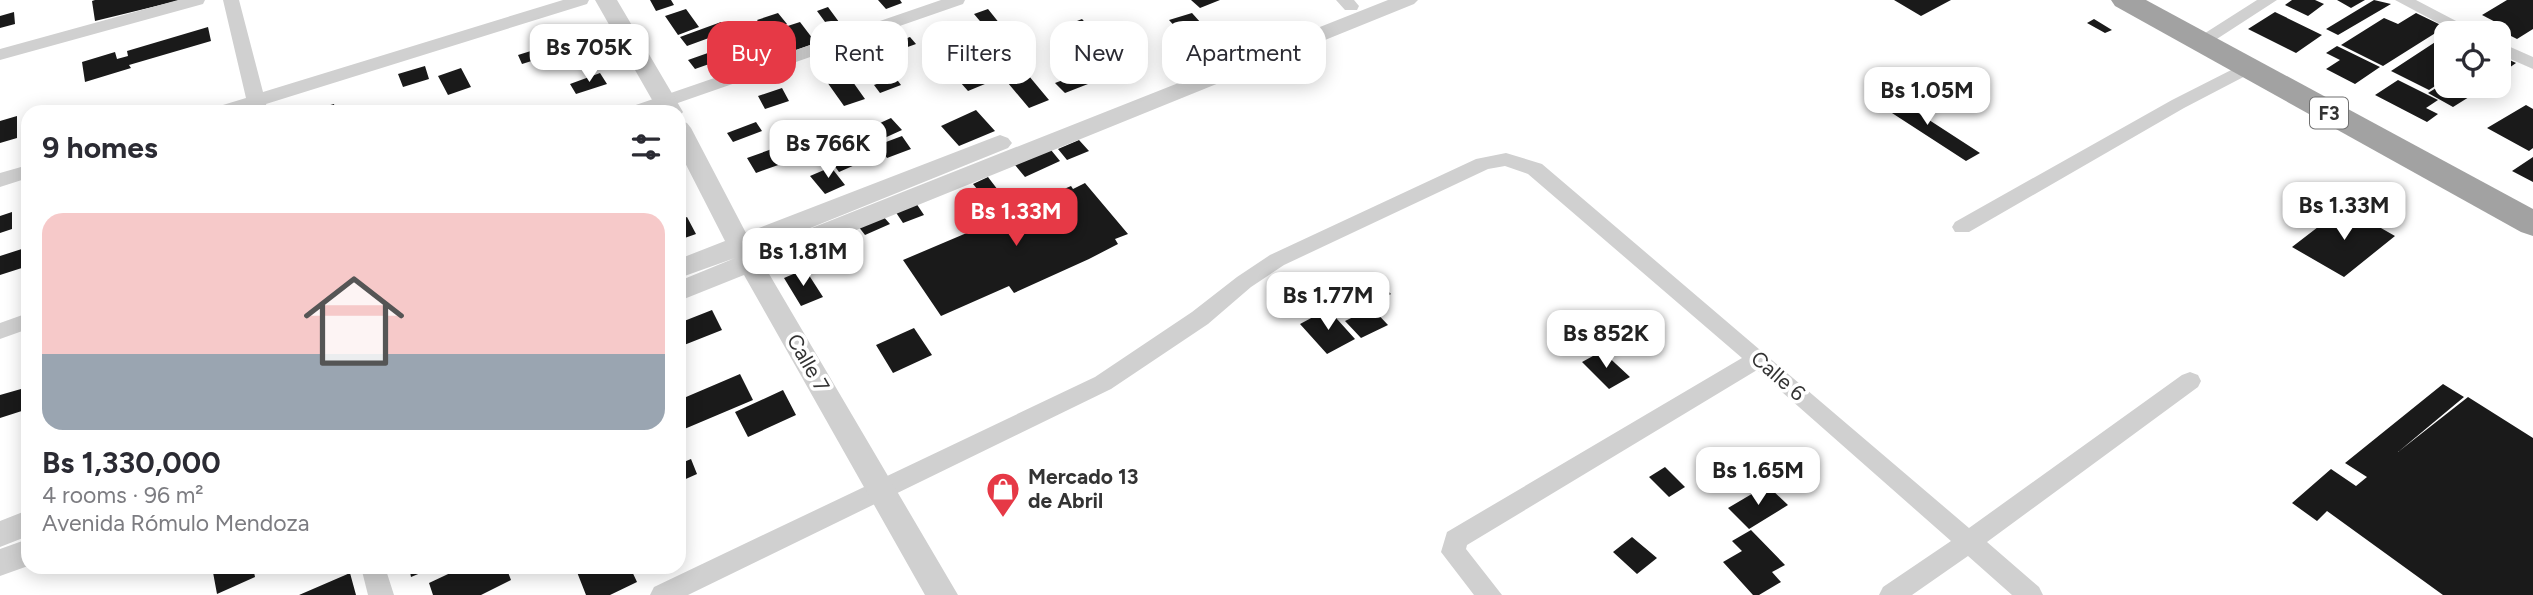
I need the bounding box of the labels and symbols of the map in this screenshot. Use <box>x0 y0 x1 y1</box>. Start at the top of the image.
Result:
pin: Bs 705K <box>524 24 654 84</box>
pin: Bs 1.05M <box>1855 68 1999 127</box>
road number: F3 <box>2310 97 2348 128</box>
pin: Bs 766K <box>763 120 893 180</box>
pin: Bs 1.33M <box>2272 182 2416 242</box>
pin: Bs 1.33M <box>944 188 1088 248</box>
pin: Bs 1.81M <box>731 229 875 288</box>
pin: Bs 1.77M <box>1256 272 1400 332</box>
pin: Bs 852K <box>1541 310 1671 370</box>
street label: Calle 7 <box>782 329 835 396</box>
street label: Calle 6 <box>1746 345 1811 406</box>
pin: Bs 1.65M <box>1686 448 1830 507</box>
place label: Mercado 13 de Abril <box>1028 464 1138 513</box>
shop icon: Mercado 13 de Abril <box>984 470 1022 519</box>

